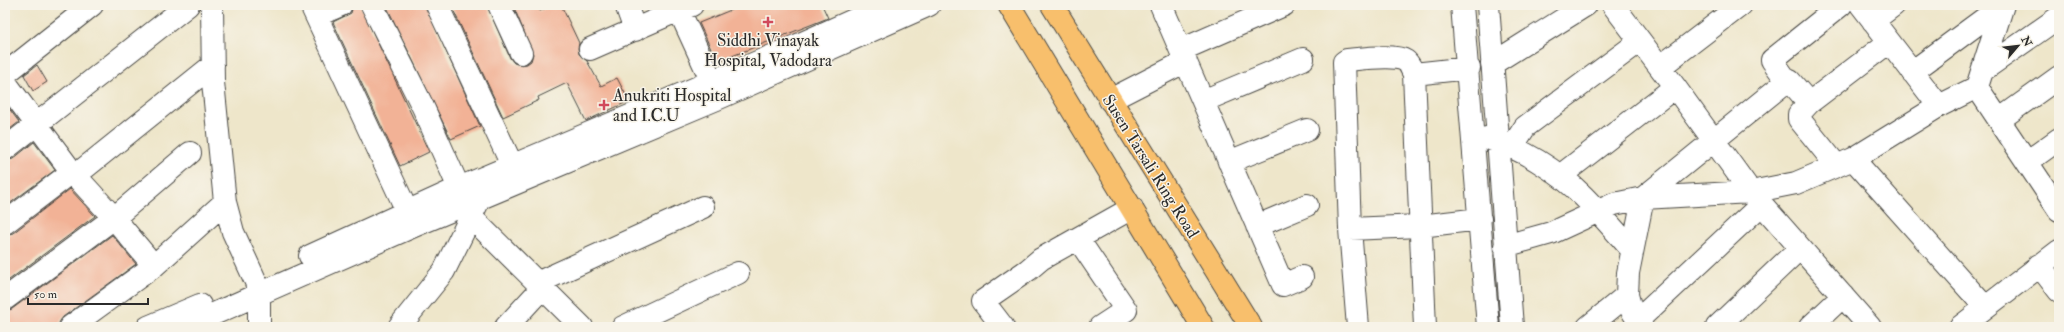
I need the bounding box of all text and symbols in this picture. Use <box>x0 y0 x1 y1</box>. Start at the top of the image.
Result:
marker: Siddhi Vinayak Hospital, Vadodara <box>762 16 774 28</box>
north arrow <box>1998 26 2038 66</box>
place label: Siddhi Vinayak Hospital, Vadodara <box>704 30 833 72</box>
text: N <box>2018 33 2035 50</box>
place label: Anukriti Hospital and I.C.U <box>612 85 732 126</box>
street label: Susen Tarsali Ring Road <box>1098 90 1204 243</box>
marker: Anukriti Hospital and I.C.U <box>598 99 610 111</box>
scale bar <box>28 280 148 306</box>
text: 50 m <box>34 287 58 302</box>

